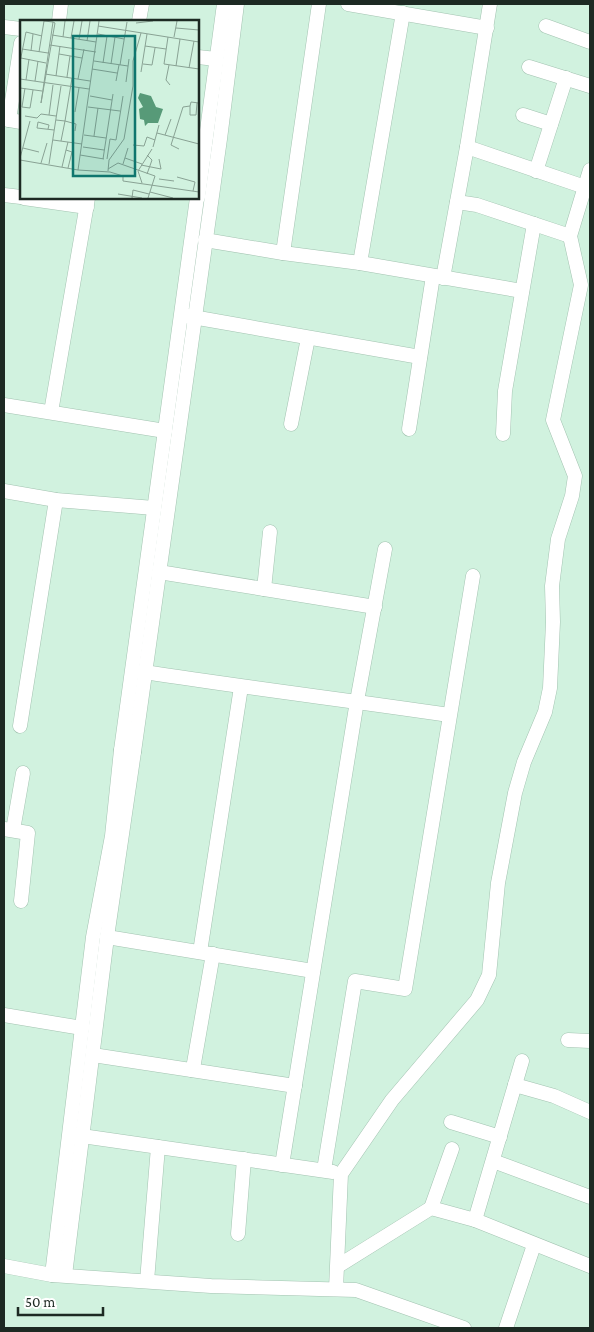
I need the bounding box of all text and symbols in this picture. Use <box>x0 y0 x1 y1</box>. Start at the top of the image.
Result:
inset map <box>20 20 199 199</box>
scale bar <box>18 1284 102 1316</box>
text: 50 m <box>25 1294 55 1310</box>

